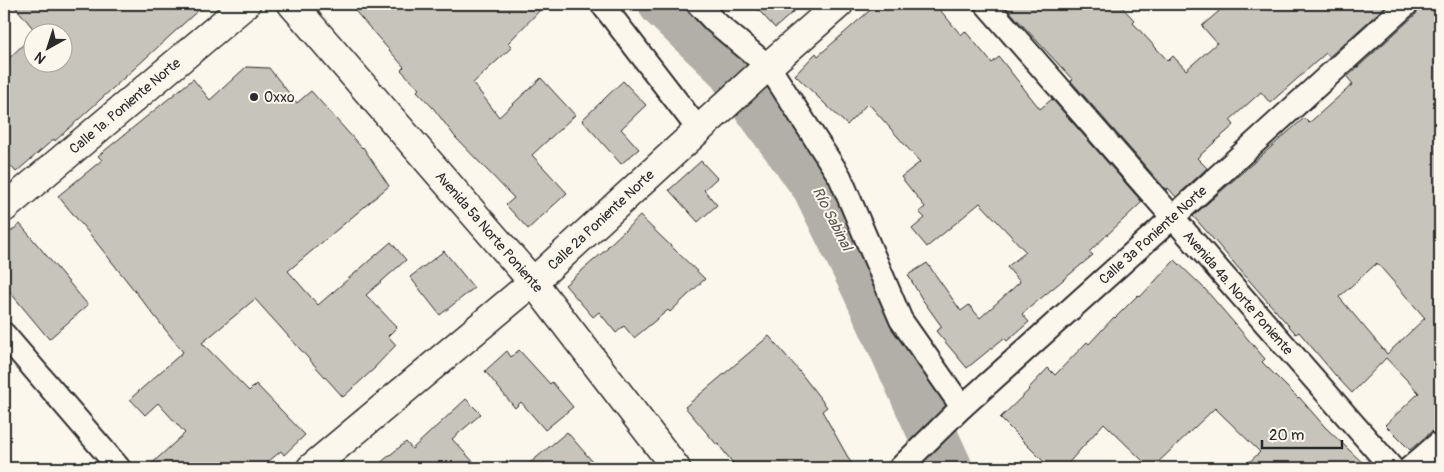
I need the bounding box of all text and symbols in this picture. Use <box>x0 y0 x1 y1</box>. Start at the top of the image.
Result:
north arrow <box>22 22 72 72</box>
text: N <box>31 48 49 67</box>
street label: Calle 1a. Poniente Norte <box>66 54 184 157</box>
place label: Oxxo <box>264 89 295 106</box>
marker: Oxxo <box>248 91 260 103</box>
street label: Calle 2a Poniente Norte <box>544 166 658 274</box>
street label: Avenida 5a Norte Poniente <box>432 168 546 296</box>
street label: Calle 3a Poniente Norte <box>1096 182 1210 288</box>
water label: Río Sabinal <box>808 184 857 255</box>
street label: Avenida 4a. Norte Poniente <box>1180 228 1297 359</box>
scale bar <box>1262 417 1342 449</box>
text: 20 m <box>1269 426 1304 445</box>

